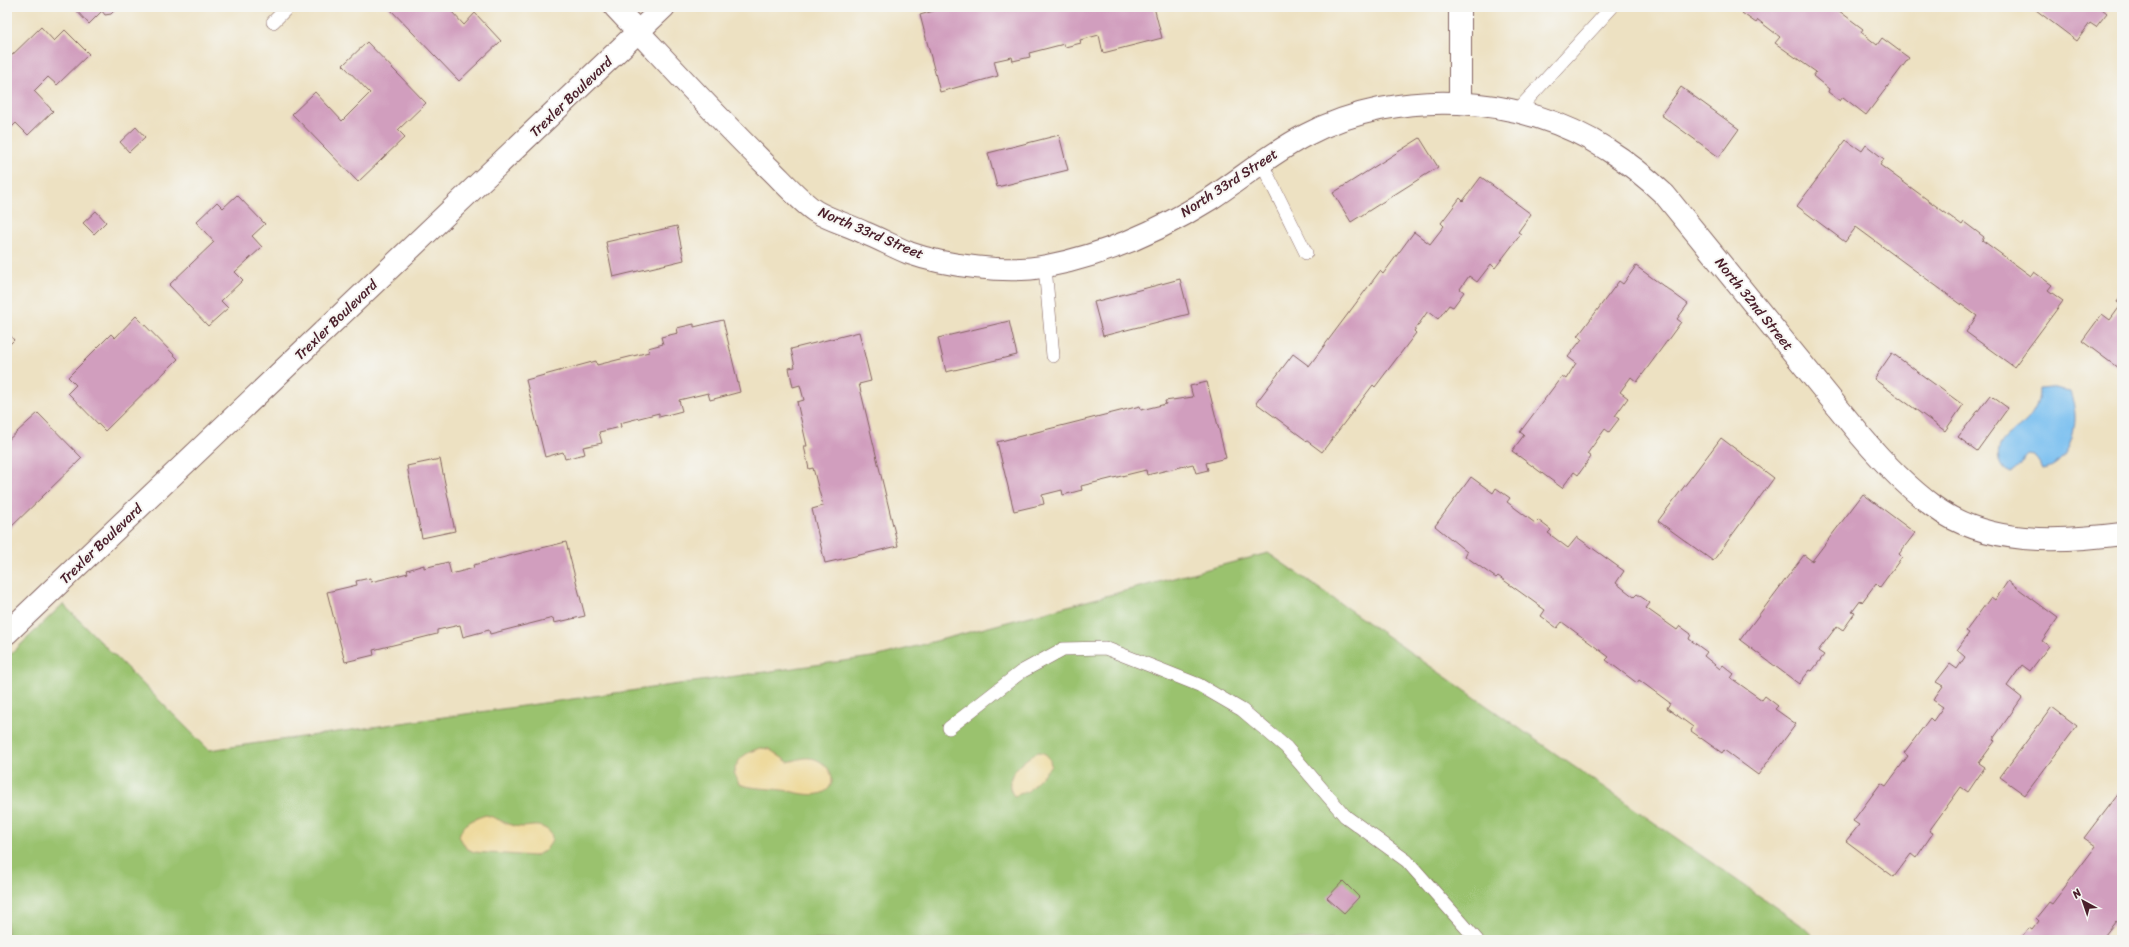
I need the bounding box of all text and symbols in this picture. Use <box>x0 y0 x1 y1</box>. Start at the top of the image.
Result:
street label: Trexler Boulevard <box>523 49 620 144</box>
street label: North 33rd Street <box>1175 142 1283 224</box>
street label: North 33rd Street <box>814 200 928 266</box>
street label: North 32nd Street <box>1708 252 1800 356</box>
street label: Trexler Boulevard <box>288 272 385 367</box>
street label: Trexler Boulevard <box>53 496 150 591</box>
north arrow <box>2063 881 2103 921</box>
text: N <box>2067 884 2086 904</box>

